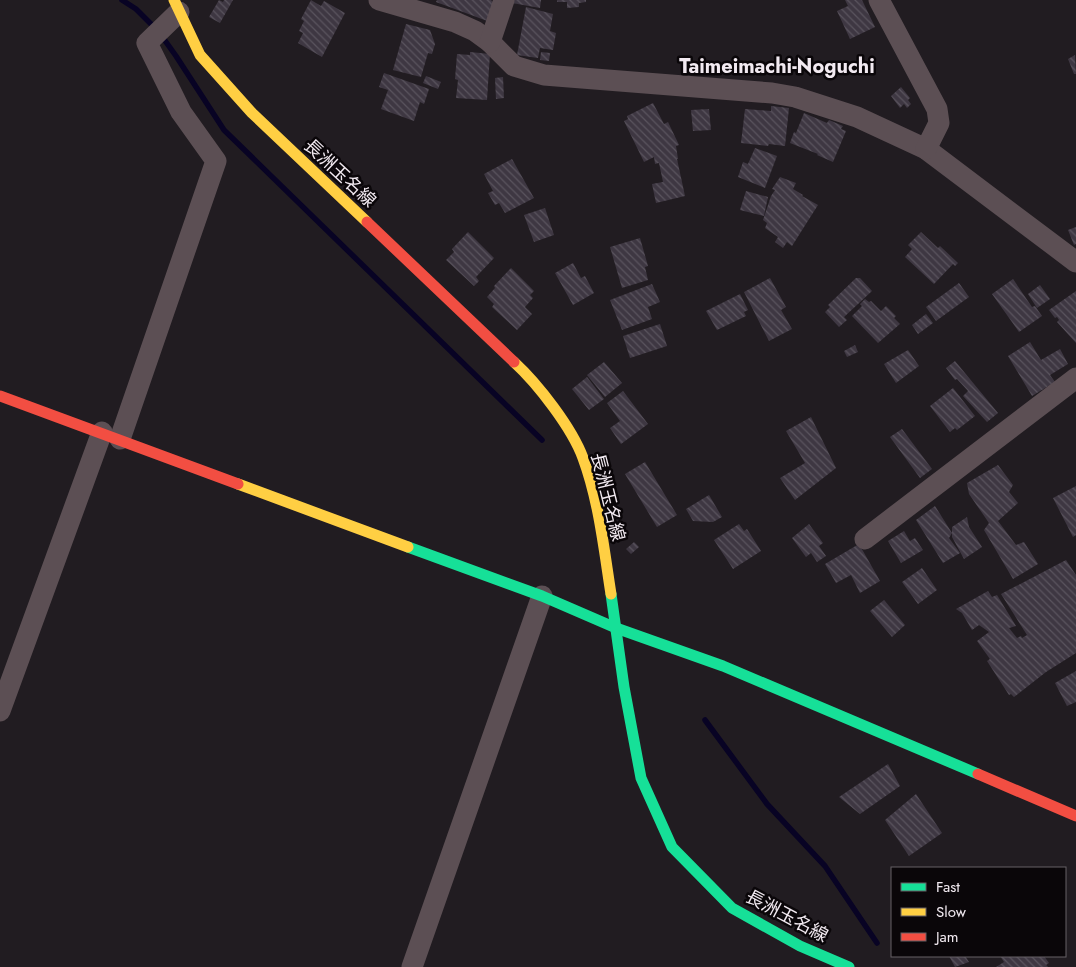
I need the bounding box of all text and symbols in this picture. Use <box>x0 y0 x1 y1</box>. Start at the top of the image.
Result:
district label: Taimeimachi-Noguchi <box>679 52 875 81</box>
street label: 長洲玉名線 <box>298 133 382 213</box>
street label: 長洲玉名線 <box>584 450 632 544</box>
legend <box>891 867 1066 957</box>
text: Fast <box>936 876 960 898</box>
street label: 長洲玉名線 <box>741 883 833 949</box>
text: Slow <box>936 901 967 923</box>
text: Jam <box>934 926 959 948</box>

